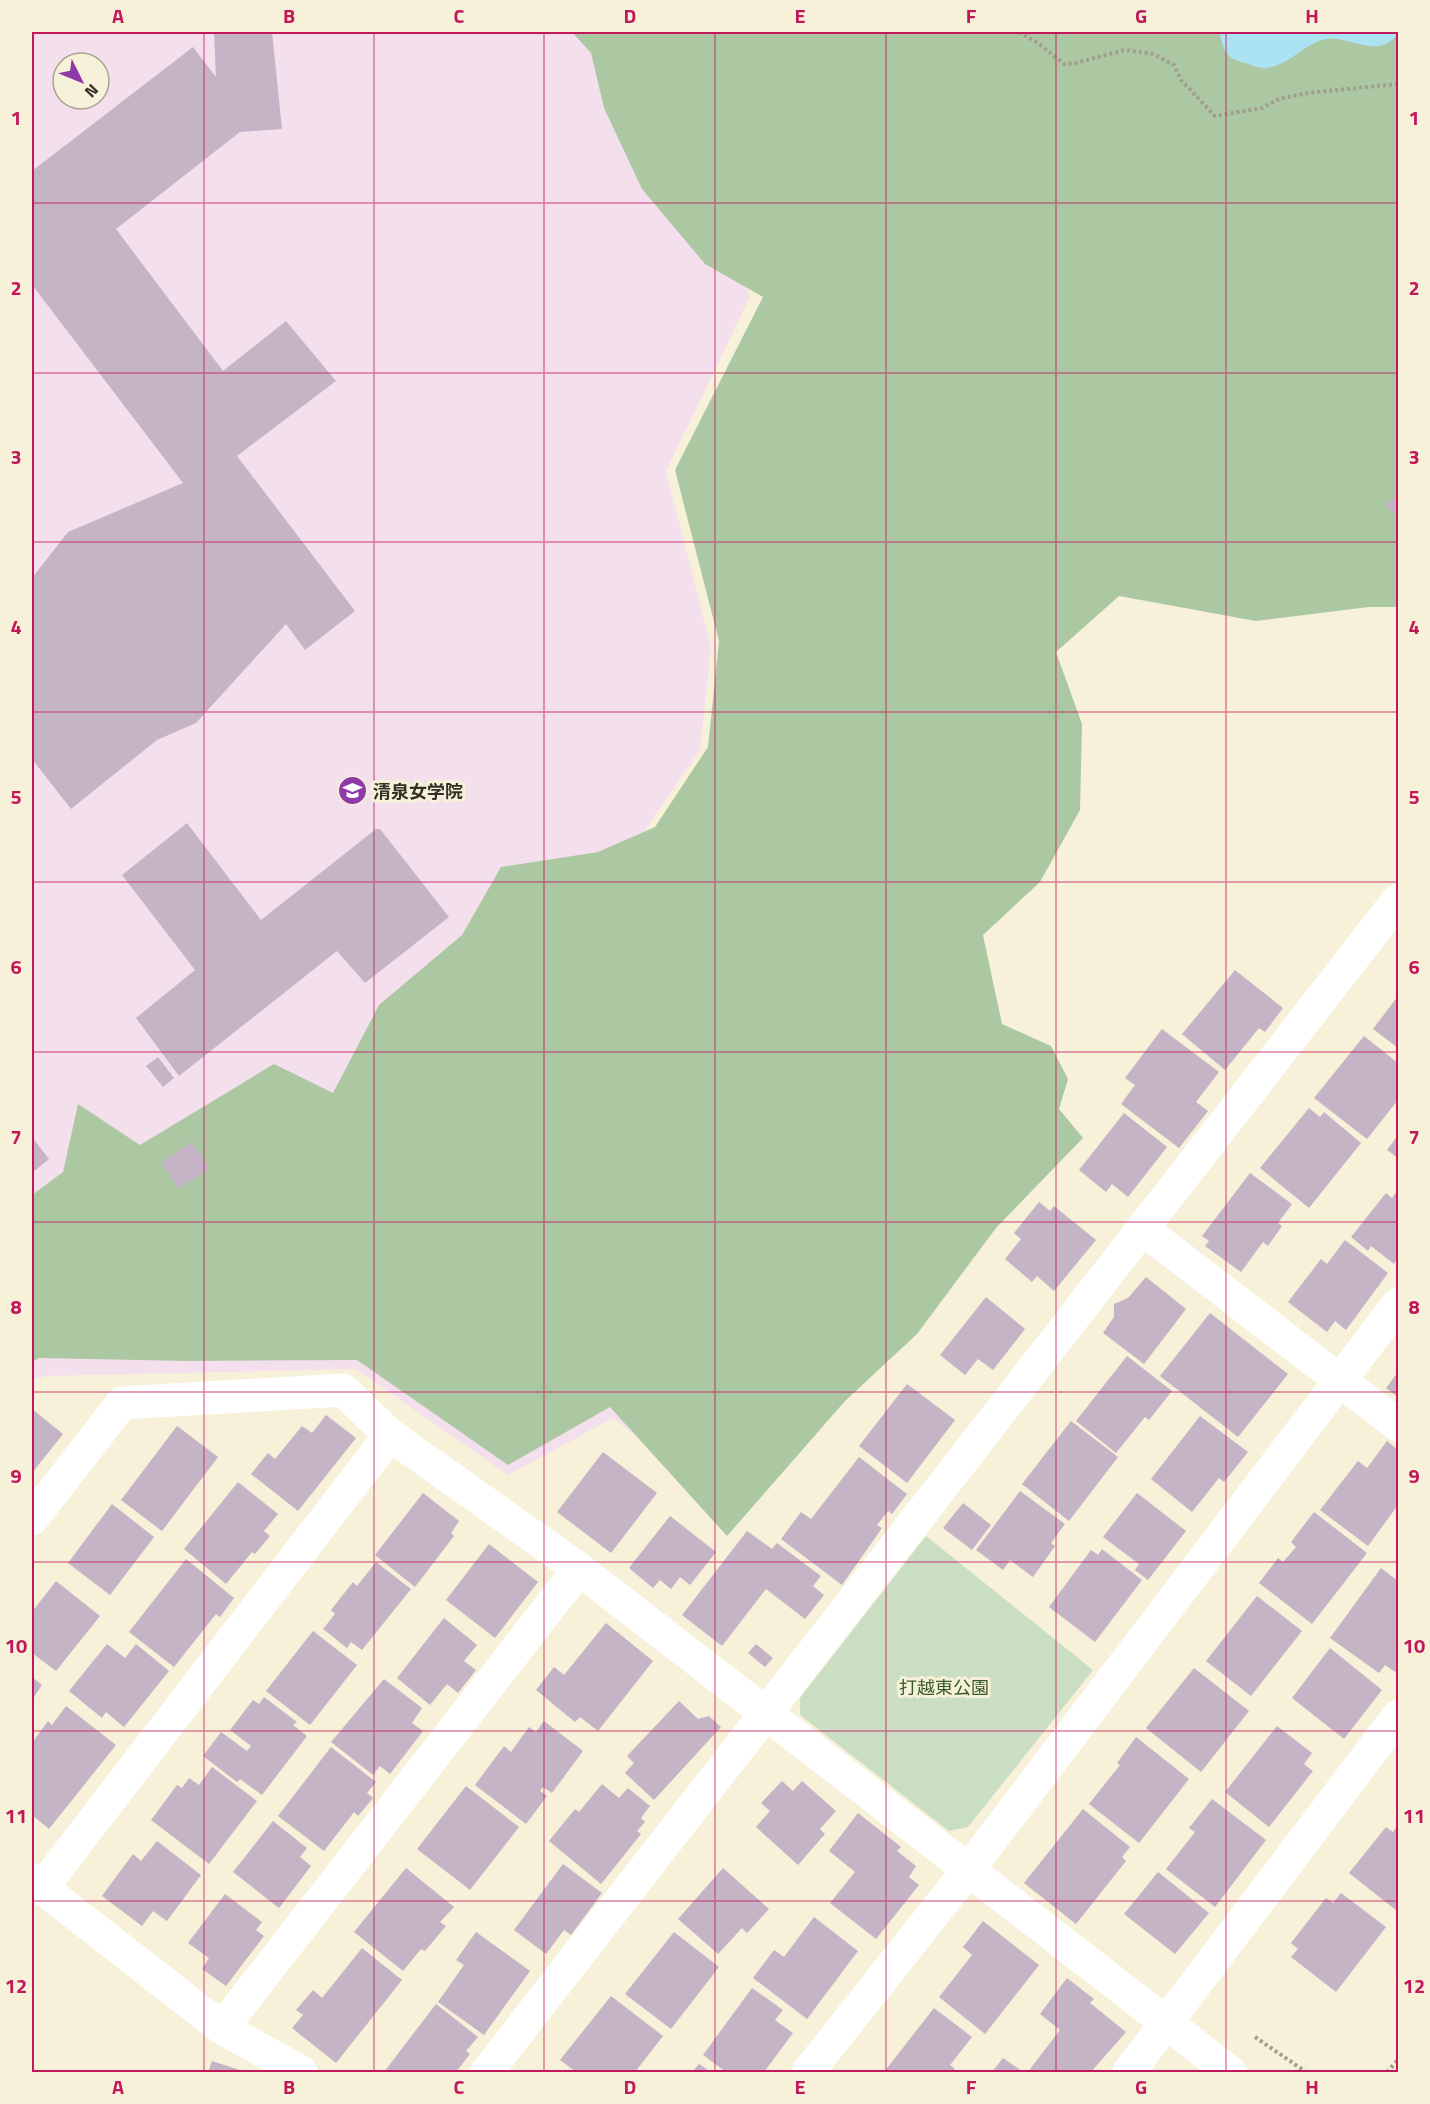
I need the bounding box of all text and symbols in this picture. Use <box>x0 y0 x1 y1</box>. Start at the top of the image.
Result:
text: A <box>112 0 124 31</box>
text: B <box>283 0 295 31</box>
text: C <box>454 0 465 31</box>
text: D <box>624 0 636 31</box>
text: E <box>794 0 806 31</box>
text: F <box>966 0 977 31</box>
text: G <box>1135 0 1147 31</box>
text: H <box>1305 0 1319 31</box>
north arrow <box>51 51 111 111</box>
text: N <box>79 79 105 103</box>
text: 1 <box>10 102 22 133</box>
text: 1 <box>1408 102 1420 133</box>
text: 2 <box>10 272 22 303</box>
text: 2 <box>1408 272 1420 303</box>
text: 3 <box>10 441 22 472</box>
text: 3 <box>1408 441 1420 472</box>
text: 4 <box>10 611 22 642</box>
text: 4 <box>1408 611 1420 642</box>
school or university icon: 清泉女学院 <box>336 775 368 807</box>
place label: 清泉女学院 <box>373 778 463 805</box>
text: 5 <box>10 781 22 812</box>
text: 5 <box>1408 781 1420 812</box>
text: 6 <box>10 951 22 982</box>
text: 6 <box>1408 951 1420 982</box>
text: 7 <box>10 1121 22 1152</box>
text: 7 <box>1408 1121 1420 1152</box>
text: 8 <box>10 1291 22 1322</box>
text: 8 <box>1408 1291 1420 1322</box>
text: 9 <box>10 1460 22 1491</box>
text: 9 <box>1408 1460 1420 1491</box>
text: 10 <box>5 1630 27 1661</box>
text: 10 <box>1403 1630 1425 1661</box>
park label: 打越東公園 <box>899 1674 989 1701</box>
text: 11 <box>5 1800 27 1831</box>
text: 11 <box>1403 1800 1425 1831</box>
text: 12 <box>5 1970 27 2001</box>
text: 12 <box>1403 1970 1425 2001</box>
text: A <box>112 2071 124 2102</box>
text: B <box>283 2071 295 2102</box>
text: C <box>454 2071 465 2102</box>
text: D <box>624 2071 636 2102</box>
text: E <box>794 2071 806 2102</box>
text: F <box>966 2071 977 2102</box>
text: G <box>1135 2071 1147 2102</box>
text: H <box>1305 2071 1319 2102</box>

